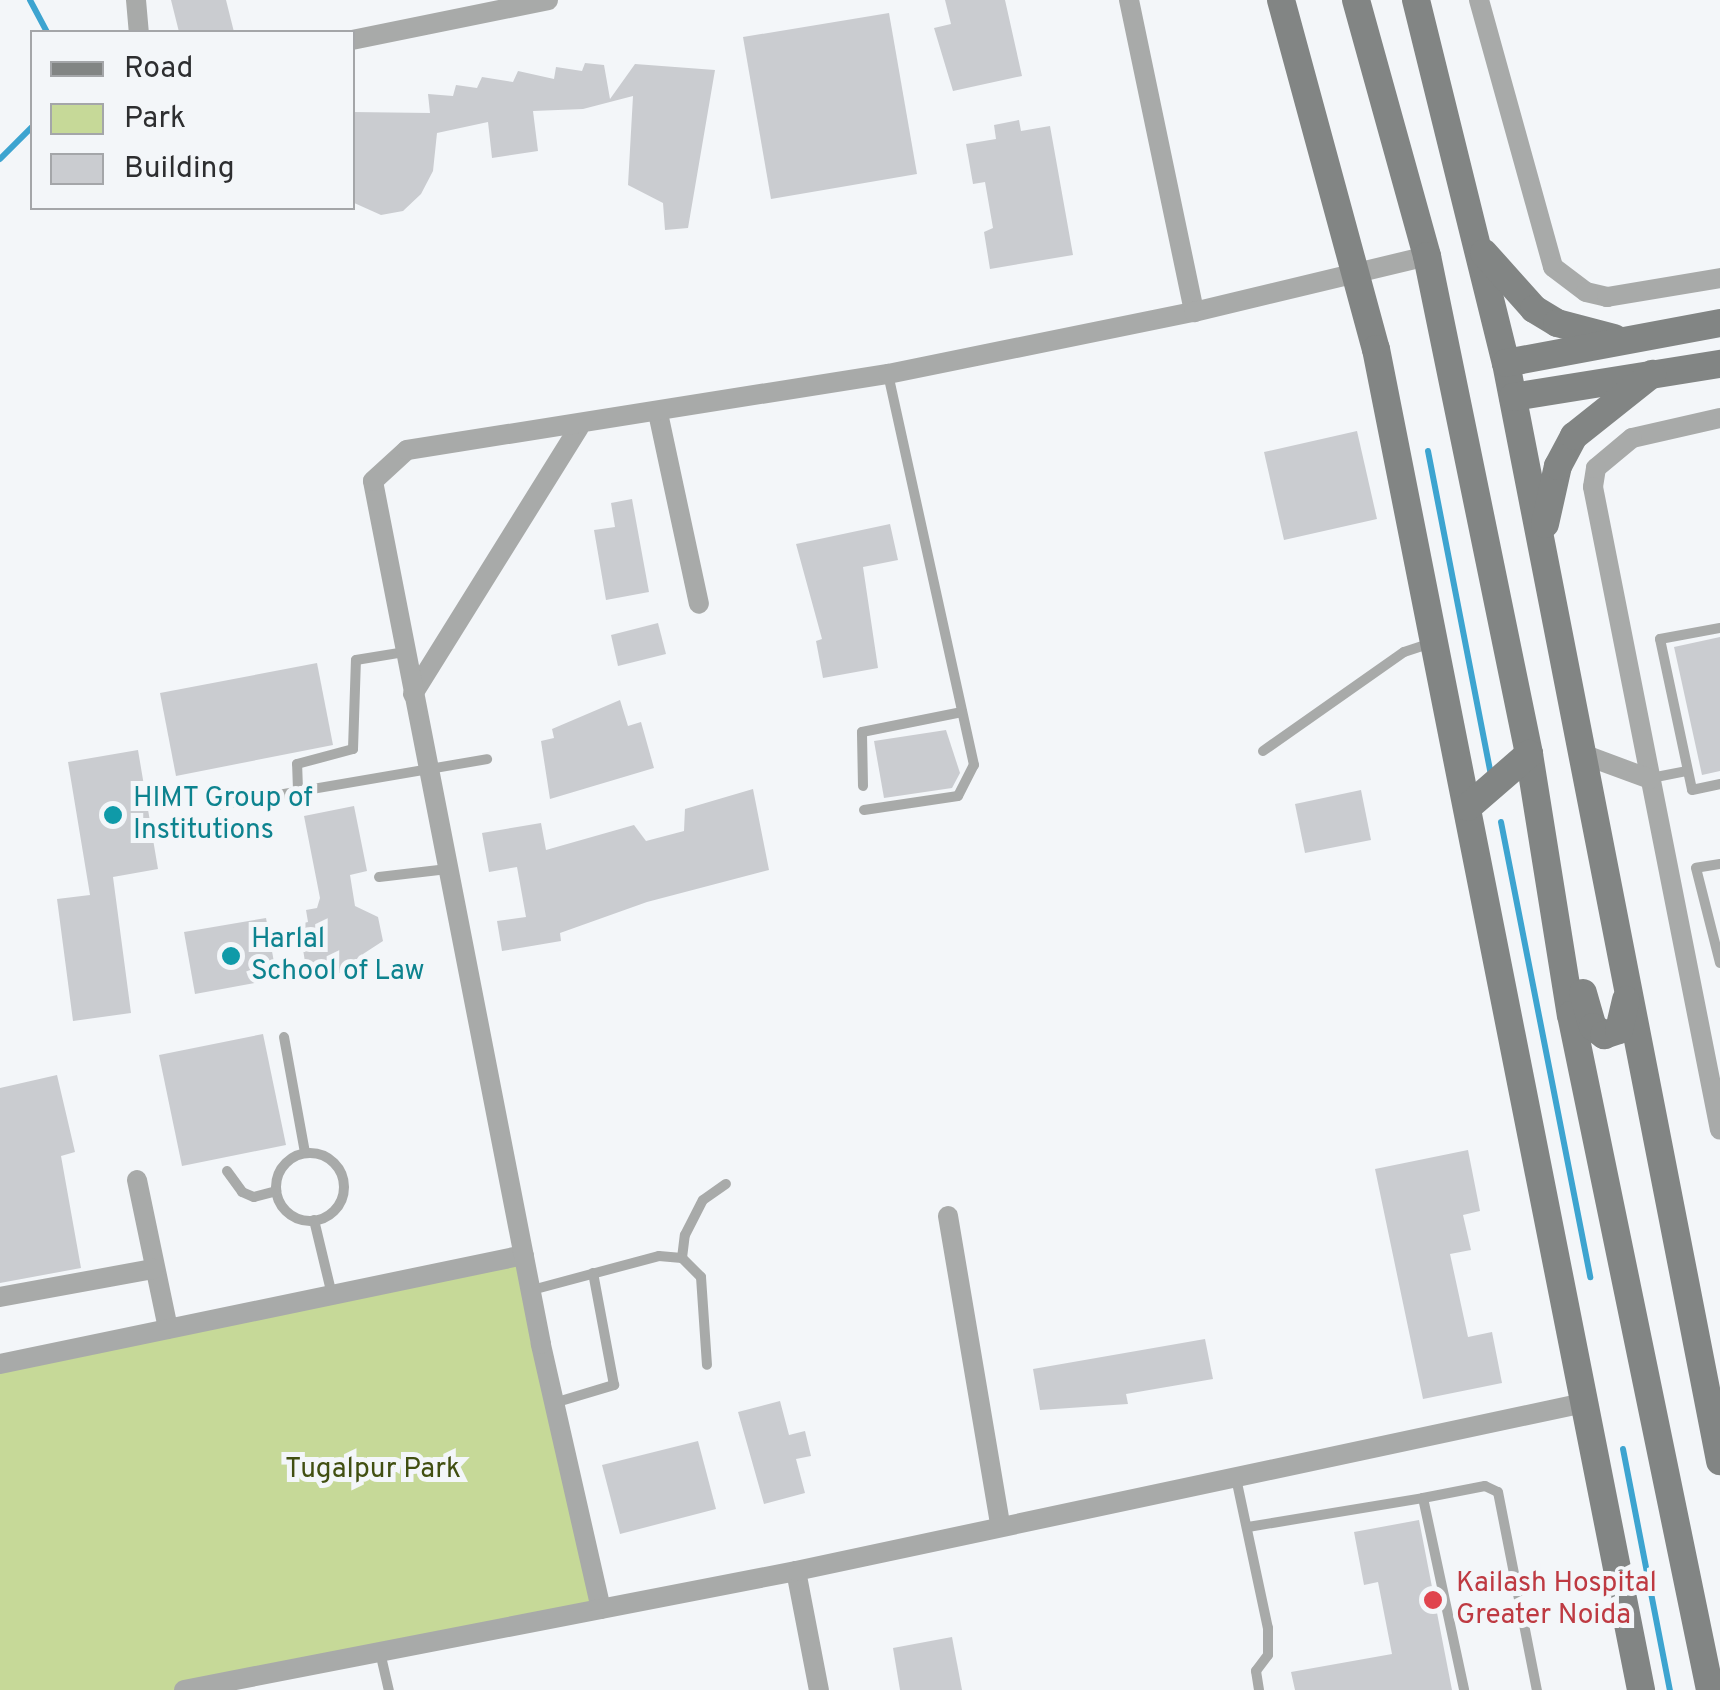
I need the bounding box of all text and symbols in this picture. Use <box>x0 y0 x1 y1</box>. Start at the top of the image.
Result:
legend <box>30 30 355 210</box>
text: Road <box>124 51 193 88</box>
text: Park <box>124 101 186 138</box>
text: Building <box>124 151 235 188</box>
place label: HIMT Group of Institutions <box>133 782 314 848</box>
marker: HIMT Group of Institutions <box>102 804 124 826</box>
place label: Harlal School of Law <box>251 923 424 989</box>
marker: Harlal School of Law <box>220 945 242 967</box>
park label: Tugalpur Park <box>285 1453 461 1487</box>
place label: Kailash Hospital Greater Noida <box>1456 1567 1657 1633</box>
marker: Kailash Hospital Greater Noida <box>1420 1587 1446 1613</box>

